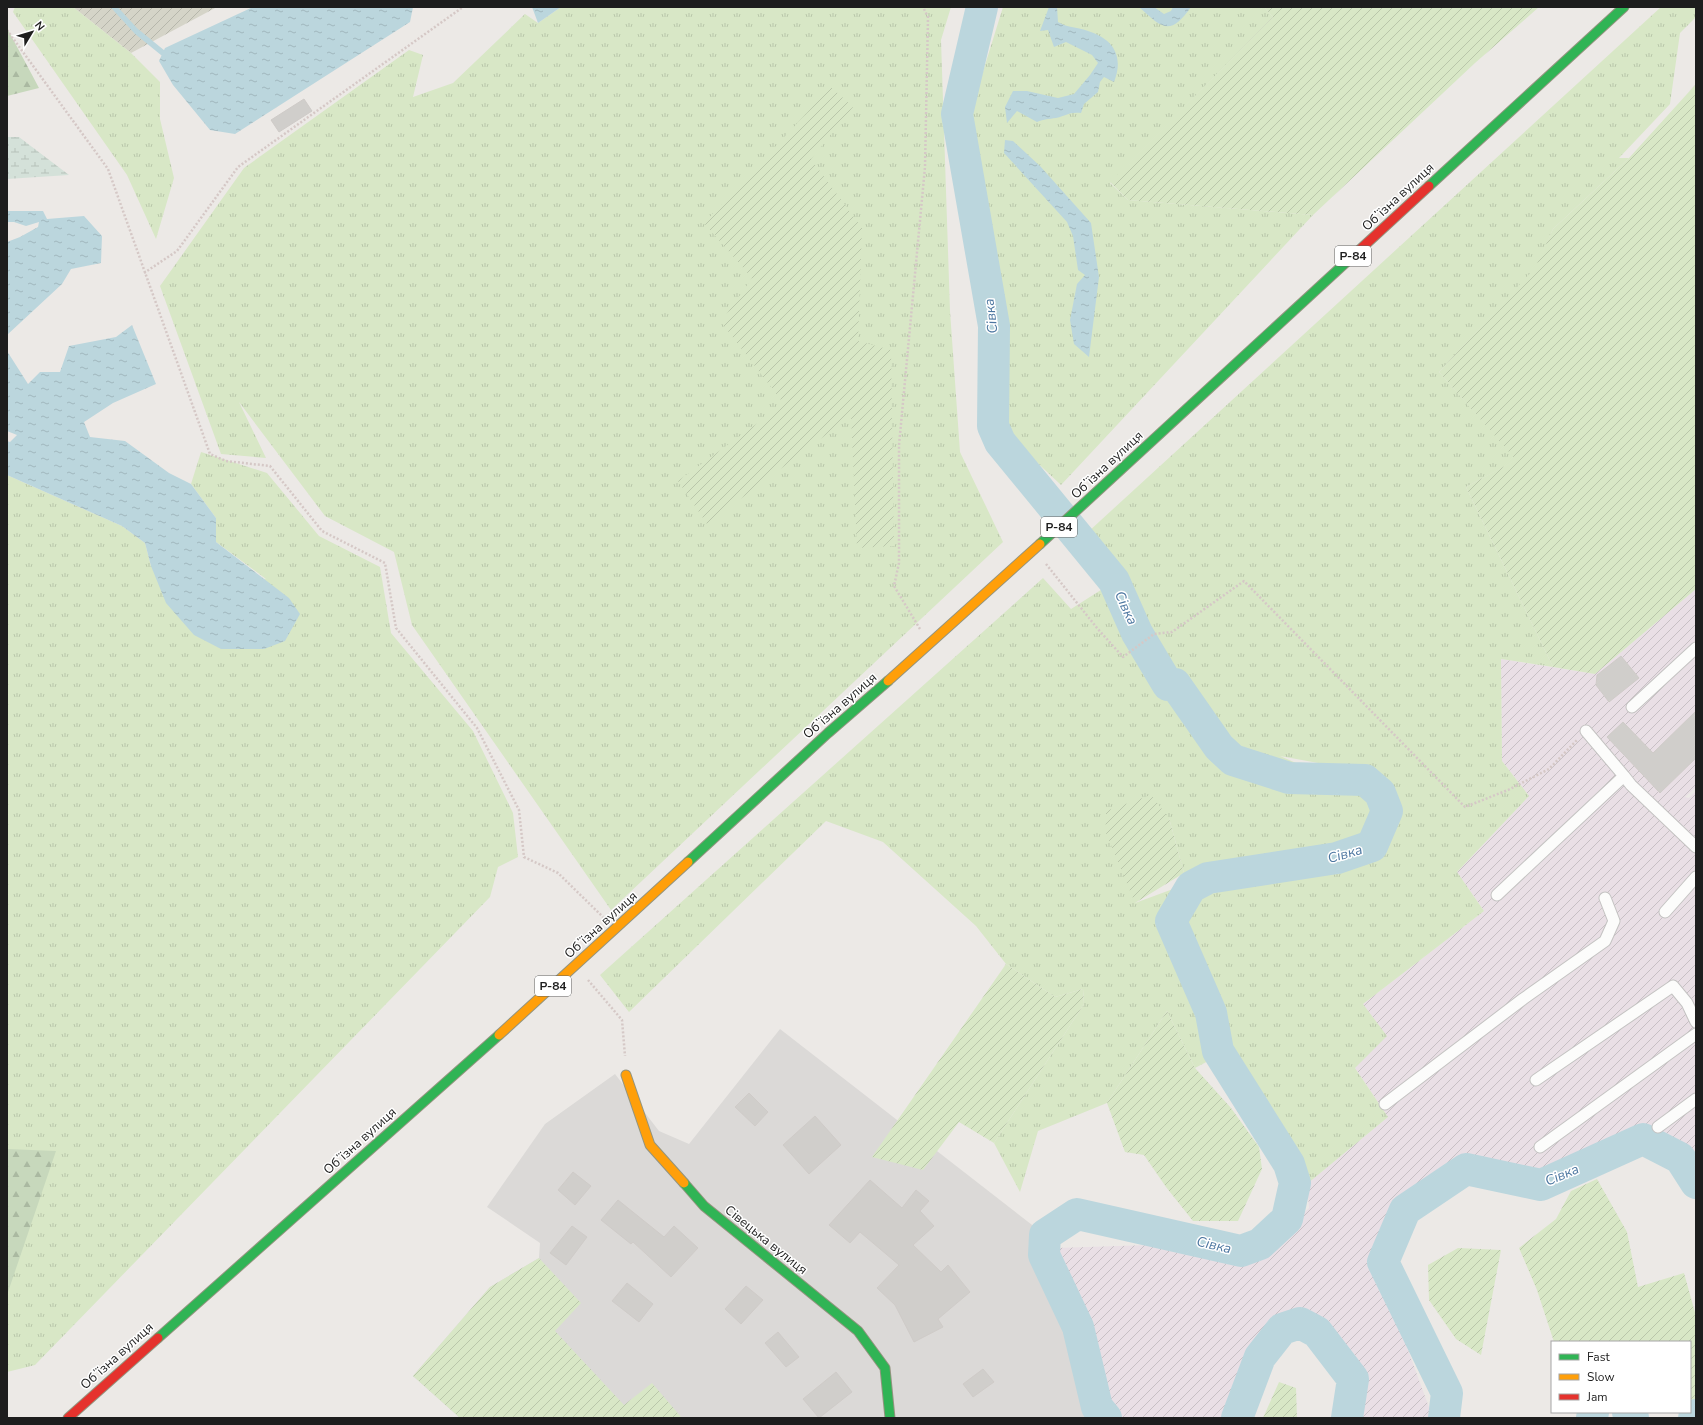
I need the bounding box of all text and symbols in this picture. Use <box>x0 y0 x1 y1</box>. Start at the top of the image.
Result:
north arrow <box>12 12 52 52</box>
text: N <box>31 18 48 34</box>
street label: Обʼїзна вулиця <box>1358 159 1438 235</box>
road number: Р-84 <box>1335 246 1371 266</box>
water label: Сівка <box>979 297 1003 335</box>
street label: Обʼїзна вулиця <box>1067 427 1147 503</box>
road number: Р-84 <box>1041 517 1077 537</box>
water label: Сівка <box>1110 588 1142 628</box>
street label: Обʼїзна вулиця <box>799 669 881 743</box>
water label: Сівка <box>1325 840 1365 868</box>
street label: Обʼїзна вулиця <box>561 887 641 963</box>
road number: Р-84 <box>535 976 571 996</box>
street label: Обʼїзна вулиця <box>320 1103 400 1179</box>
water label: Сівка <box>1542 1159 1582 1191</box>
street label: Сівецька вулиця <box>721 1201 811 1279</box>
water label: Сівка <box>1195 1232 1233 1258</box>
street label: Обʼїзна вулиця <box>77 1318 157 1394</box>
legend <box>1551 1341 1691 1413</box>
text: Fast <box>1587 1349 1610 1365</box>
text: Slow <box>1587 1369 1615 1385</box>
text: Jam <box>1586 1389 1608 1405</box>

